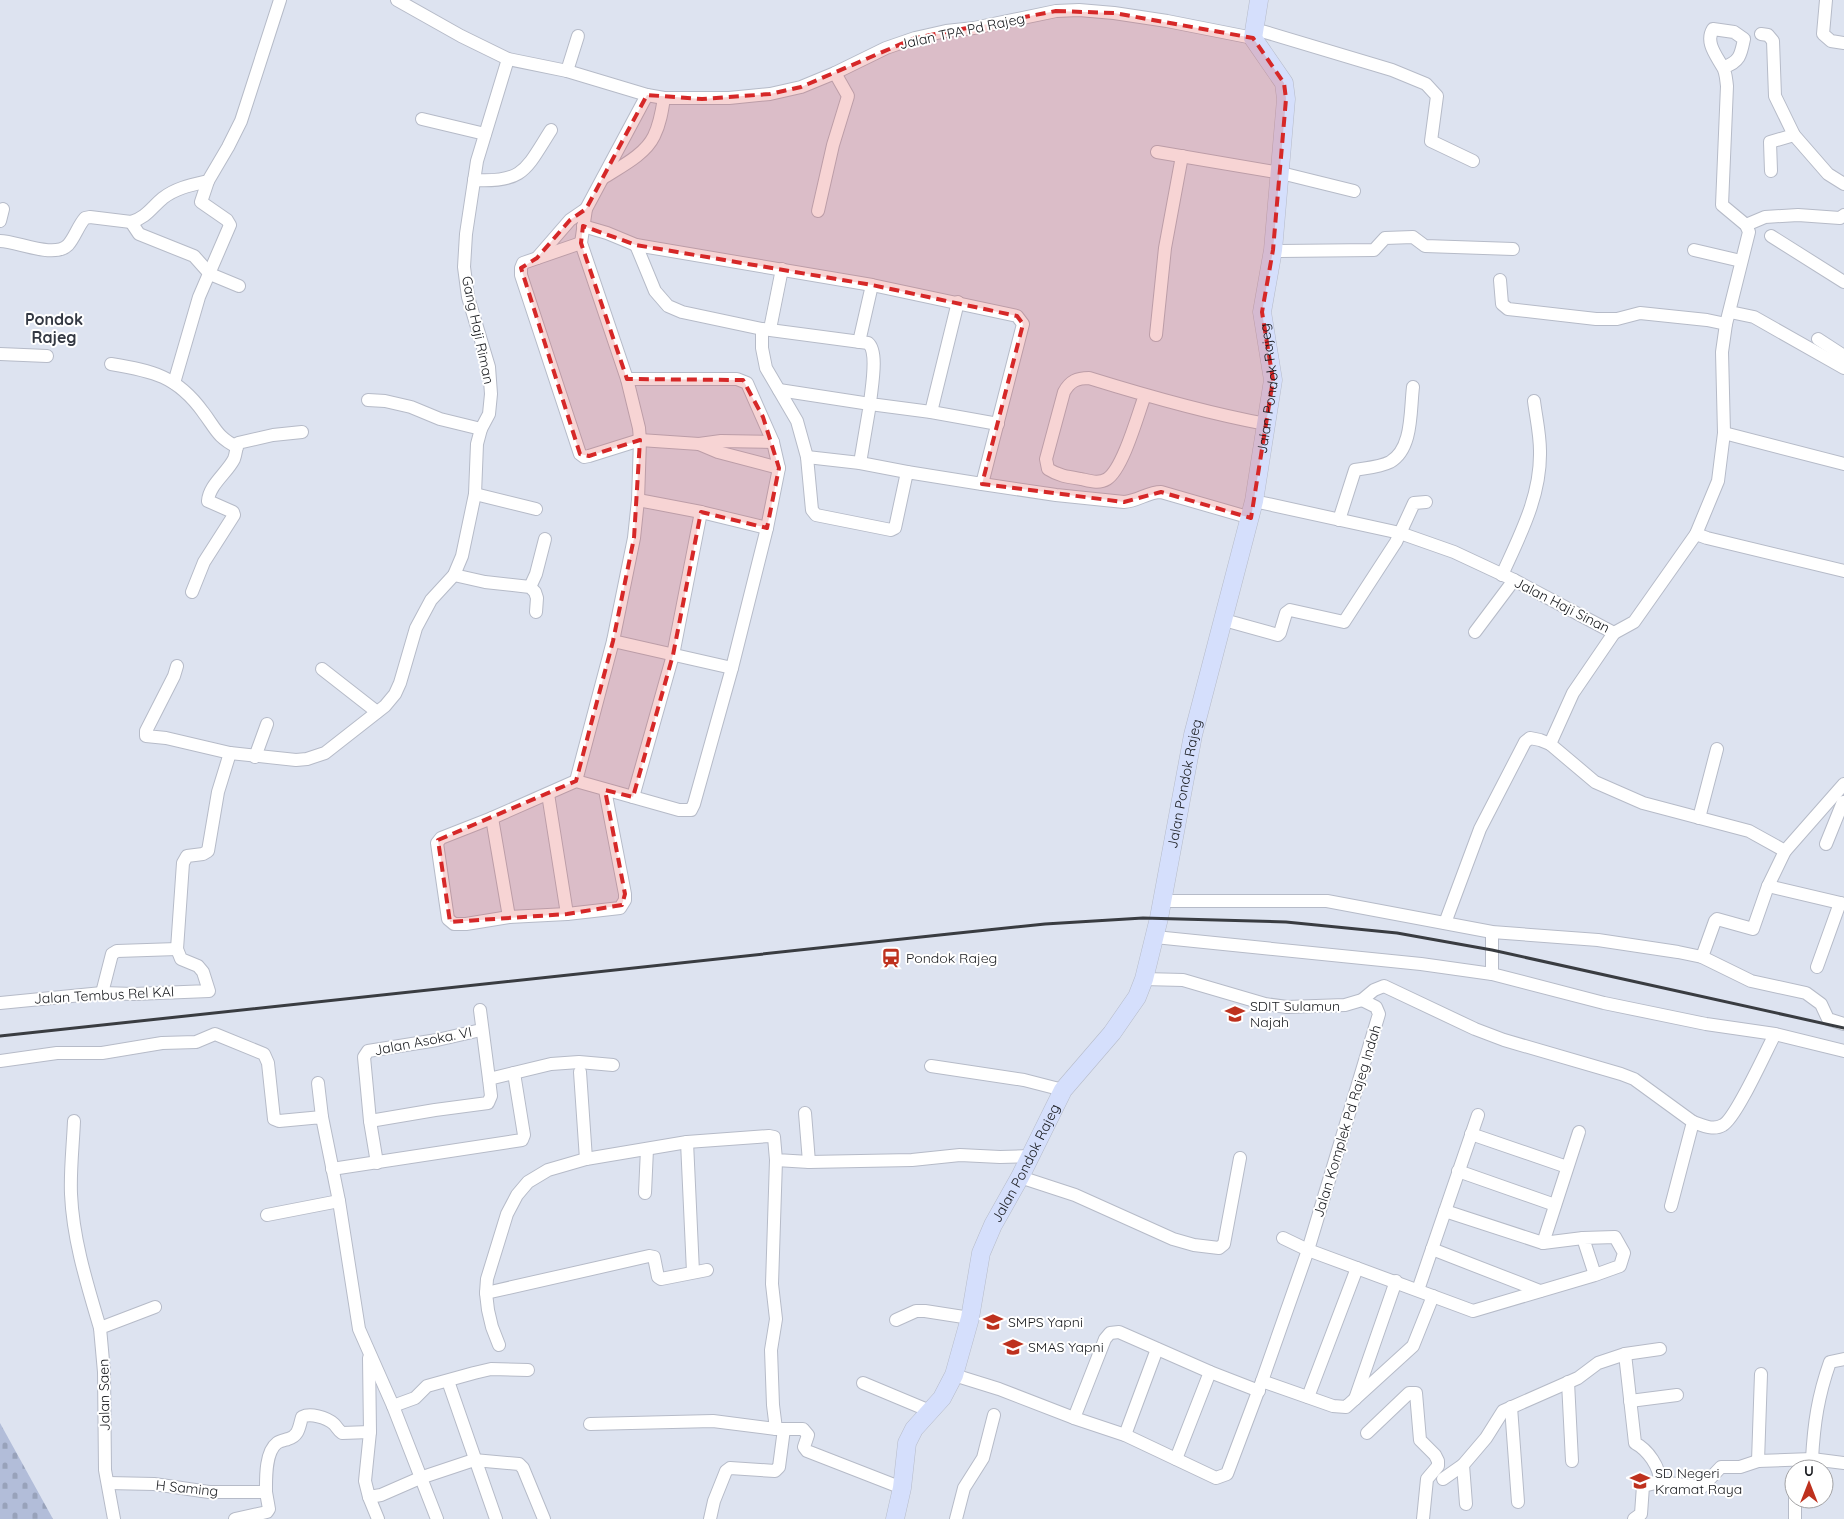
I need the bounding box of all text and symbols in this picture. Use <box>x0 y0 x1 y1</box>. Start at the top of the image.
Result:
street label: Jalan TPA Pd Rajeg <box>898 9 1026 53</box>
street label: Gang Haji Riman <box>458 274 498 386</box>
district label: Pondok Rajeg <box>25 309 83 347</box>
street label: Jalan Pondok Rajeg <box>1253 322 1282 455</box>
street label: Jalan Haji Sinan <box>1511 573 1613 637</box>
street label: Jalan Pondok Rajeg <box>1163 717 1206 850</box>
station icon: Pondok Rajeg <box>880 947 902 969</box>
place label: Pondok Rajeg <box>906 949 997 967</box>
street label: Jalan Tembus Rel KAI <box>33 982 175 1008</box>
place label: SDIT Sulamun Najah <box>1250 997 1340 1031</box>
school or university icon: SDIT Sulamun Najah <box>1224 1003 1246 1025</box>
street label: Jalan Asoka. VI <box>373 1023 473 1059</box>
street label: Jalan Komplek Pd Rajeg Indah <box>1309 1023 1385 1219</box>
street label: Jalan Pondok Rajeg <box>987 1101 1064 1226</box>
school or university icon: SMPS Yapni <box>982 1311 1004 1333</box>
place label: SMPS Yapni <box>1008 1313 1083 1331</box>
school or university icon: SMAS Yapni <box>1002 1336 1024 1358</box>
place label: SMAS Yapni <box>1028 1338 1104 1356</box>
street label: Jalan Saen <box>94 1359 114 1431</box>
north arrow <box>1784 1459 1834 1509</box>
text: U <box>1804 1462 1814 1480</box>
place label: SD Negeri Kramat Raya <box>1655 1464 1742 1498</box>
school or university icon: SD Negeri Kramat Raya <box>1629 1470 1651 1492</box>
street label: H Saming <box>155 1476 219 1500</box>

